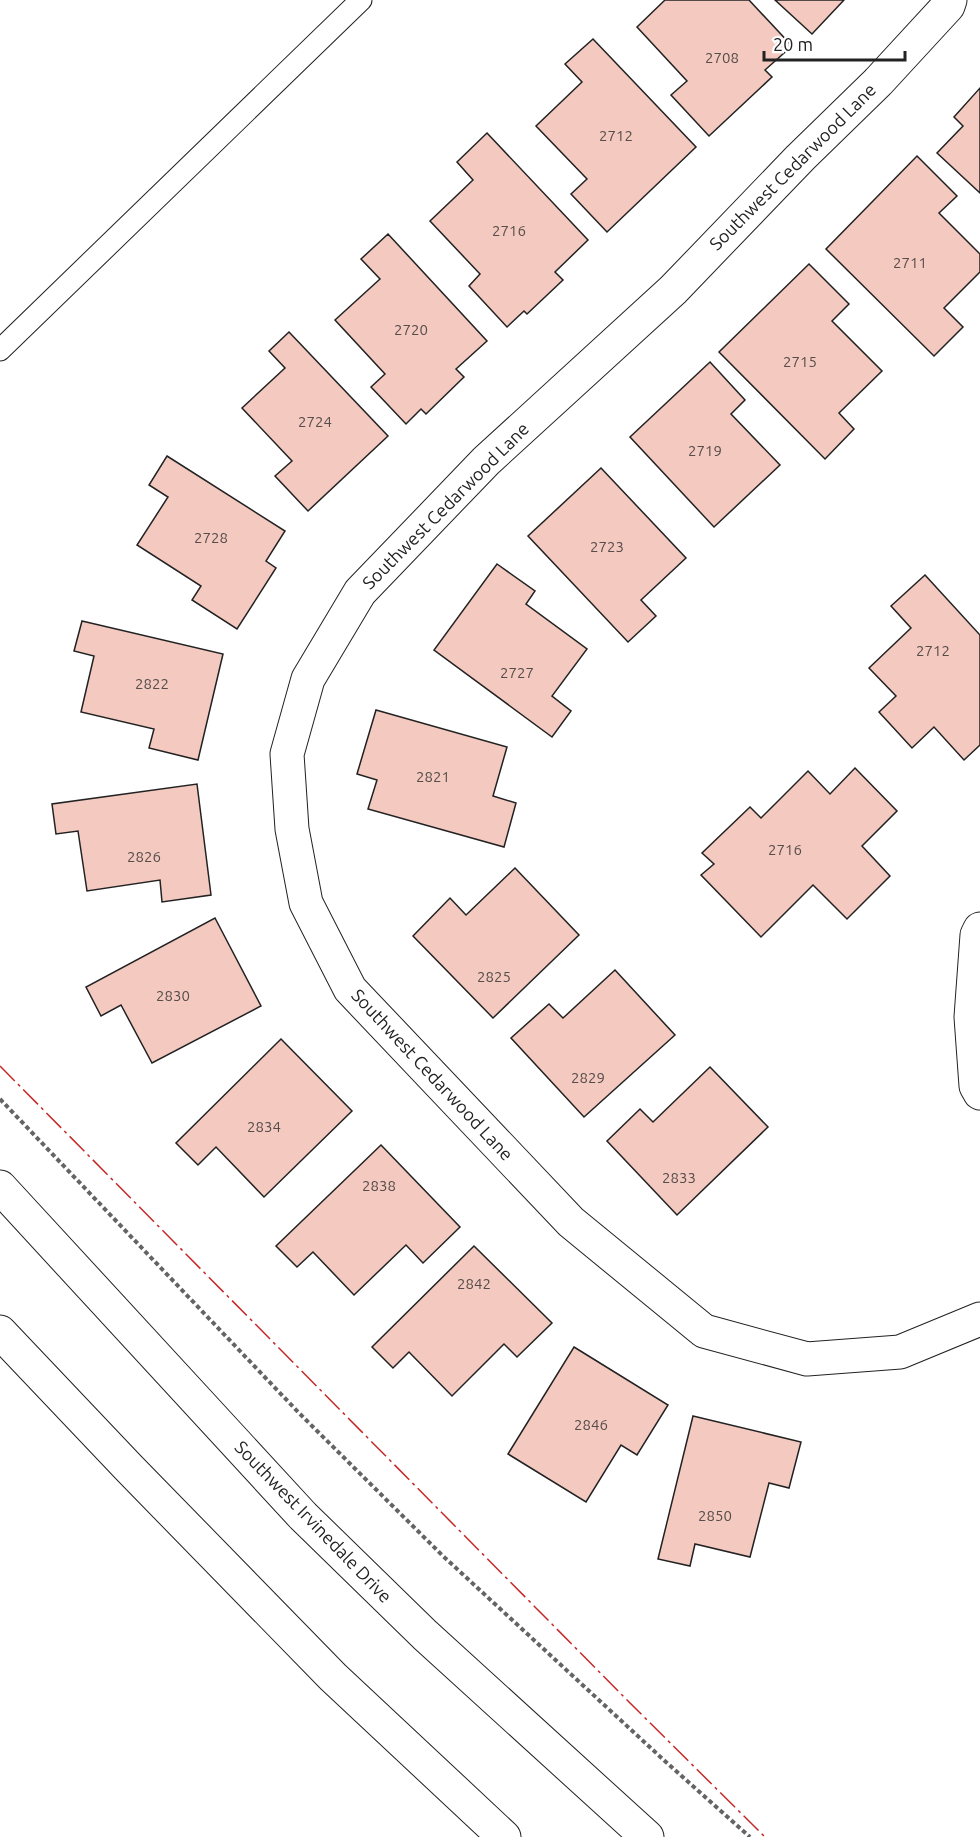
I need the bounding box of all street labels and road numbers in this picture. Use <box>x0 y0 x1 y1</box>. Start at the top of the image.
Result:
street label: Southwest Cedarwood Lane <box>705 79 880 254</box>
street label: Southwest Cedarwood Lane <box>358 418 533 593</box>
street label: Southwest Cedarwood Lane <box>348 985 517 1164</box>
street label: Southwest Irvinedale Drive <box>231 1436 396 1606</box>

